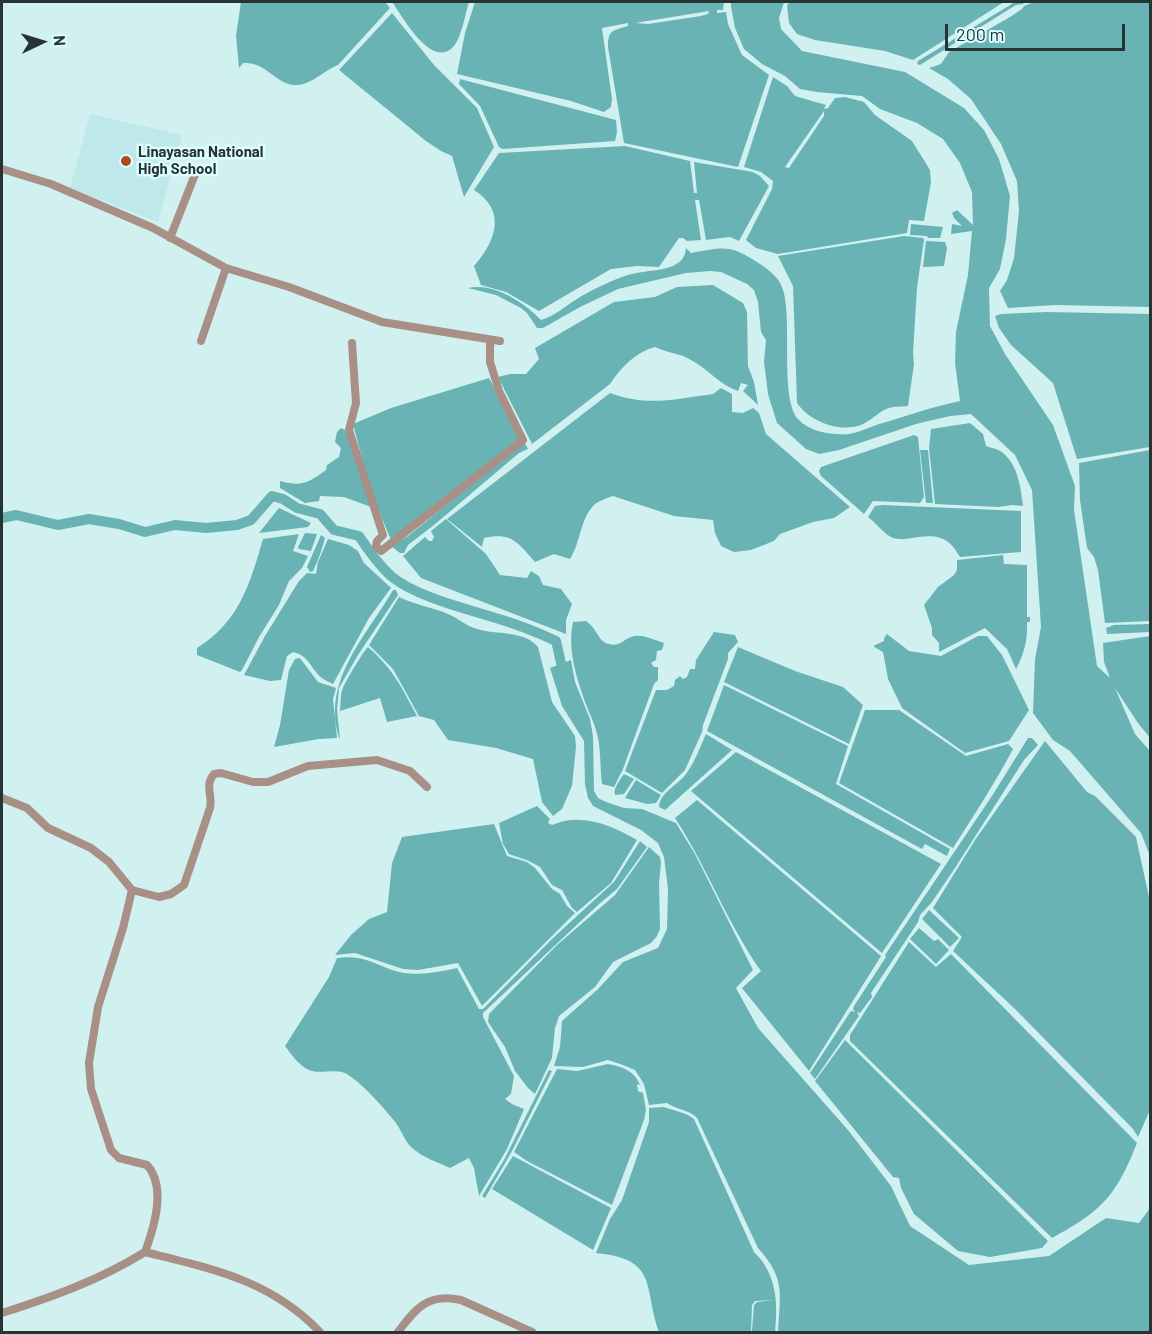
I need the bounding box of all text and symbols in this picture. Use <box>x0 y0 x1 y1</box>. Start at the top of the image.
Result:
north arrow <box>12 12 72 72</box>
scale bar <box>948 12 1128 50</box>
text: 200 m <box>956 23 1004 45</box>
text: N <box>51 35 70 47</box>
place label: Linayasan National High School <box>138 143 263 178</box>
marker: Linayasan National High School <box>119 154 133 168</box>

